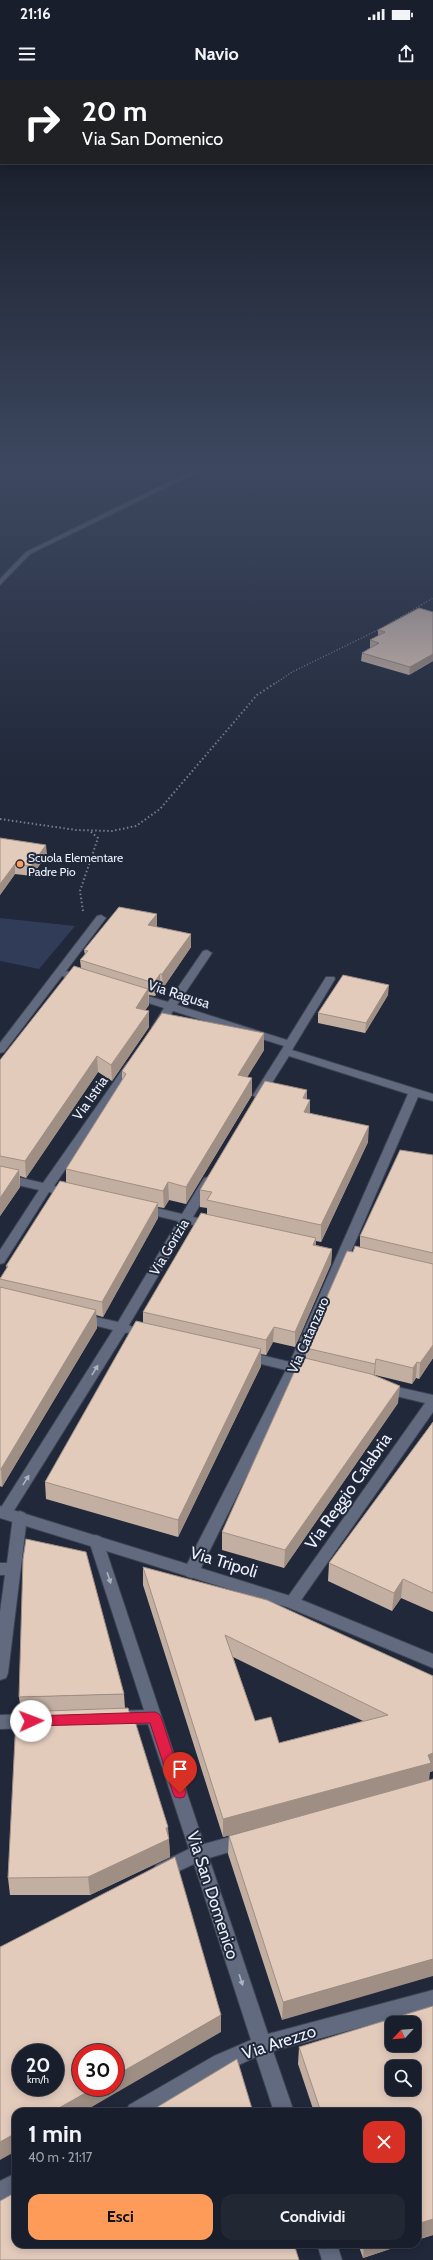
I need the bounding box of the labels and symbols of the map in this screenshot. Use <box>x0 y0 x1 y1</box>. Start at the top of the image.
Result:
place label: Scuola Elementare Padre Pio <box>28 850 123 879</box>
marker: Scuola Elementare Padre Pio <box>15 859 25 869</box>
street label: Via Ragusa <box>146 976 212 1013</box>
street label: Via Istria <box>68 1072 112 1124</box>
street label: Via Gorizia <box>145 1215 193 1279</box>
street label: Via Catanzaro <box>283 1294 333 1376</box>
one-way arrow <box>91 1364 98 1376</box>
street label: Via Reggio Calabria <box>301 1429 396 1553</box>
one-way arrow <box>22 1474 29 1486</box>
street label: Via Tripoli <box>188 1542 260 1582</box>
one-way arrow <box>106 1572 112 1584</box>
position arrow <box>10 1700 52 1742</box>
pin <box>163 1752 197 1793</box>
street label: Via San Domenico <box>183 1828 243 1962</box>
one-way arrow <box>238 1975 244 1987</box>
north arrow <box>385 2016 421 2052</box>
street label: Via Arezzo <box>240 2021 318 2063</box>
speed limit sign: 30 <box>72 2044 124 2096</box>

